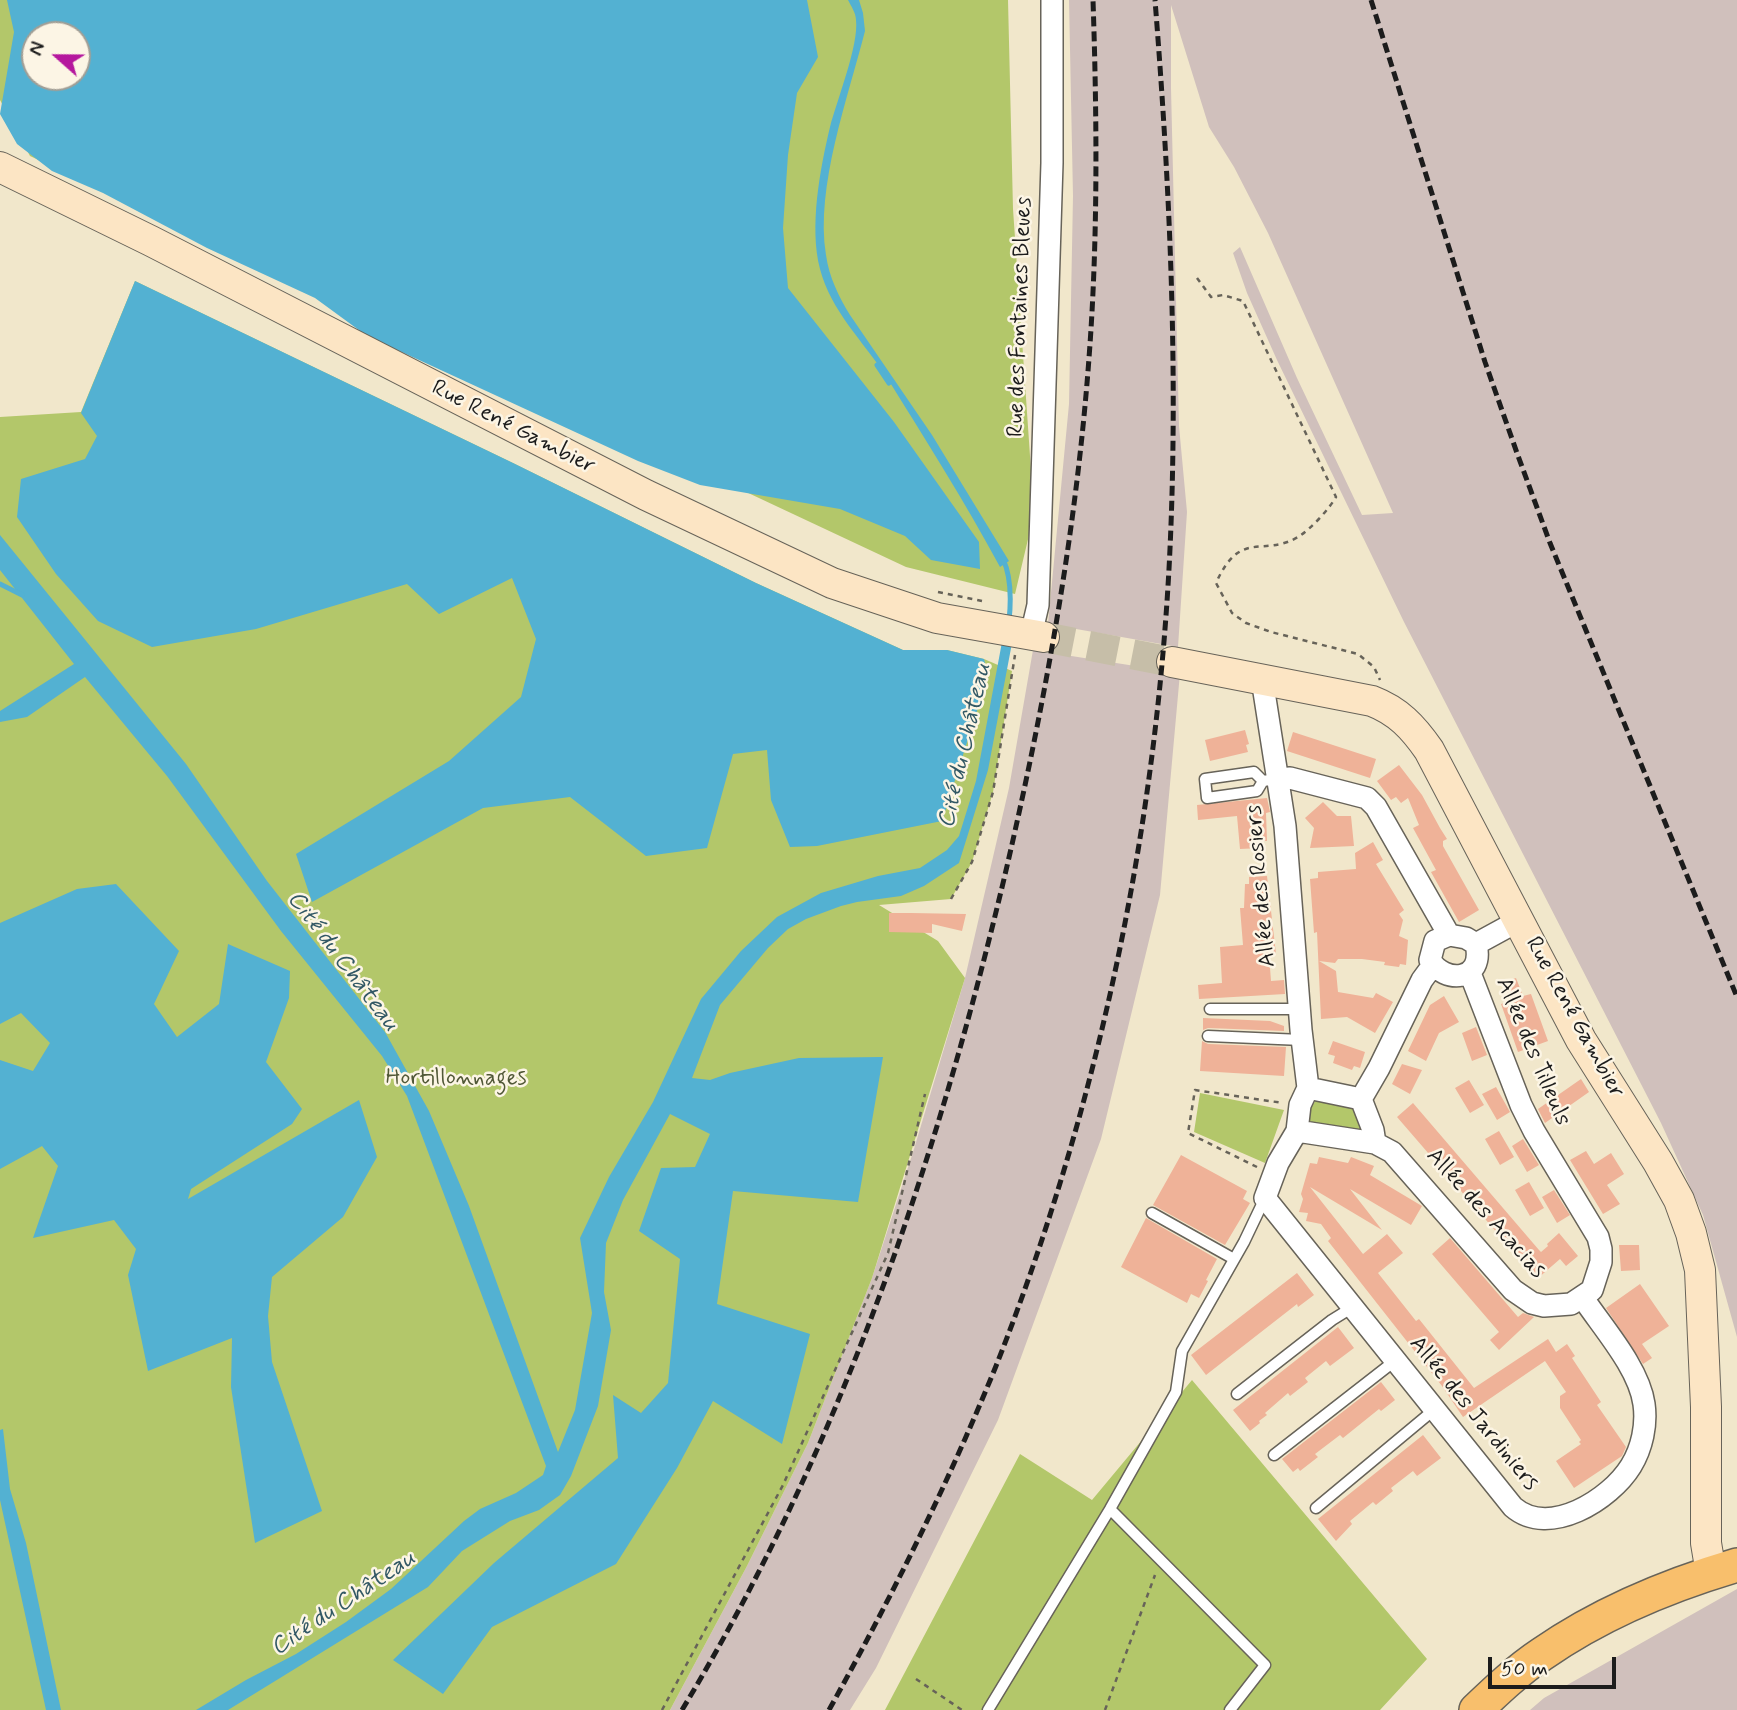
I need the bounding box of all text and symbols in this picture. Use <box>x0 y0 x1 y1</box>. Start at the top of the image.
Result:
north arrow <box>21 21 91 91</box>
text: N <box>24 39 52 59</box>
street label: Rue des Fontaines Bleues <box>1003 196 1039 438</box>
street label: Rue René Gambier <box>427 375 599 481</box>
water label: Cité du Château <box>933 661 999 831</box>
street label: Allée des Rosiers <box>1241 804 1283 968</box>
water label: Cité du Château <box>280 886 404 1038</box>
street label: Rue René Gambier <box>1518 933 1630 1103</box>
street label: Allée des Tilleuls <box>1488 974 1576 1130</box>
park label: Hortillonnages <box>385 1065 527 1093</box>
street label: Allée des Acacias <box>1419 1143 1551 1285</box>
street label: Allée des Jardiniers <box>1402 1331 1544 1497</box>
water label: Cité du Château <box>266 1545 422 1663</box>
scale bar <box>1492 1644 1620 1688</box>
text: 50 m <box>1501 1655 1548 1683</box>

